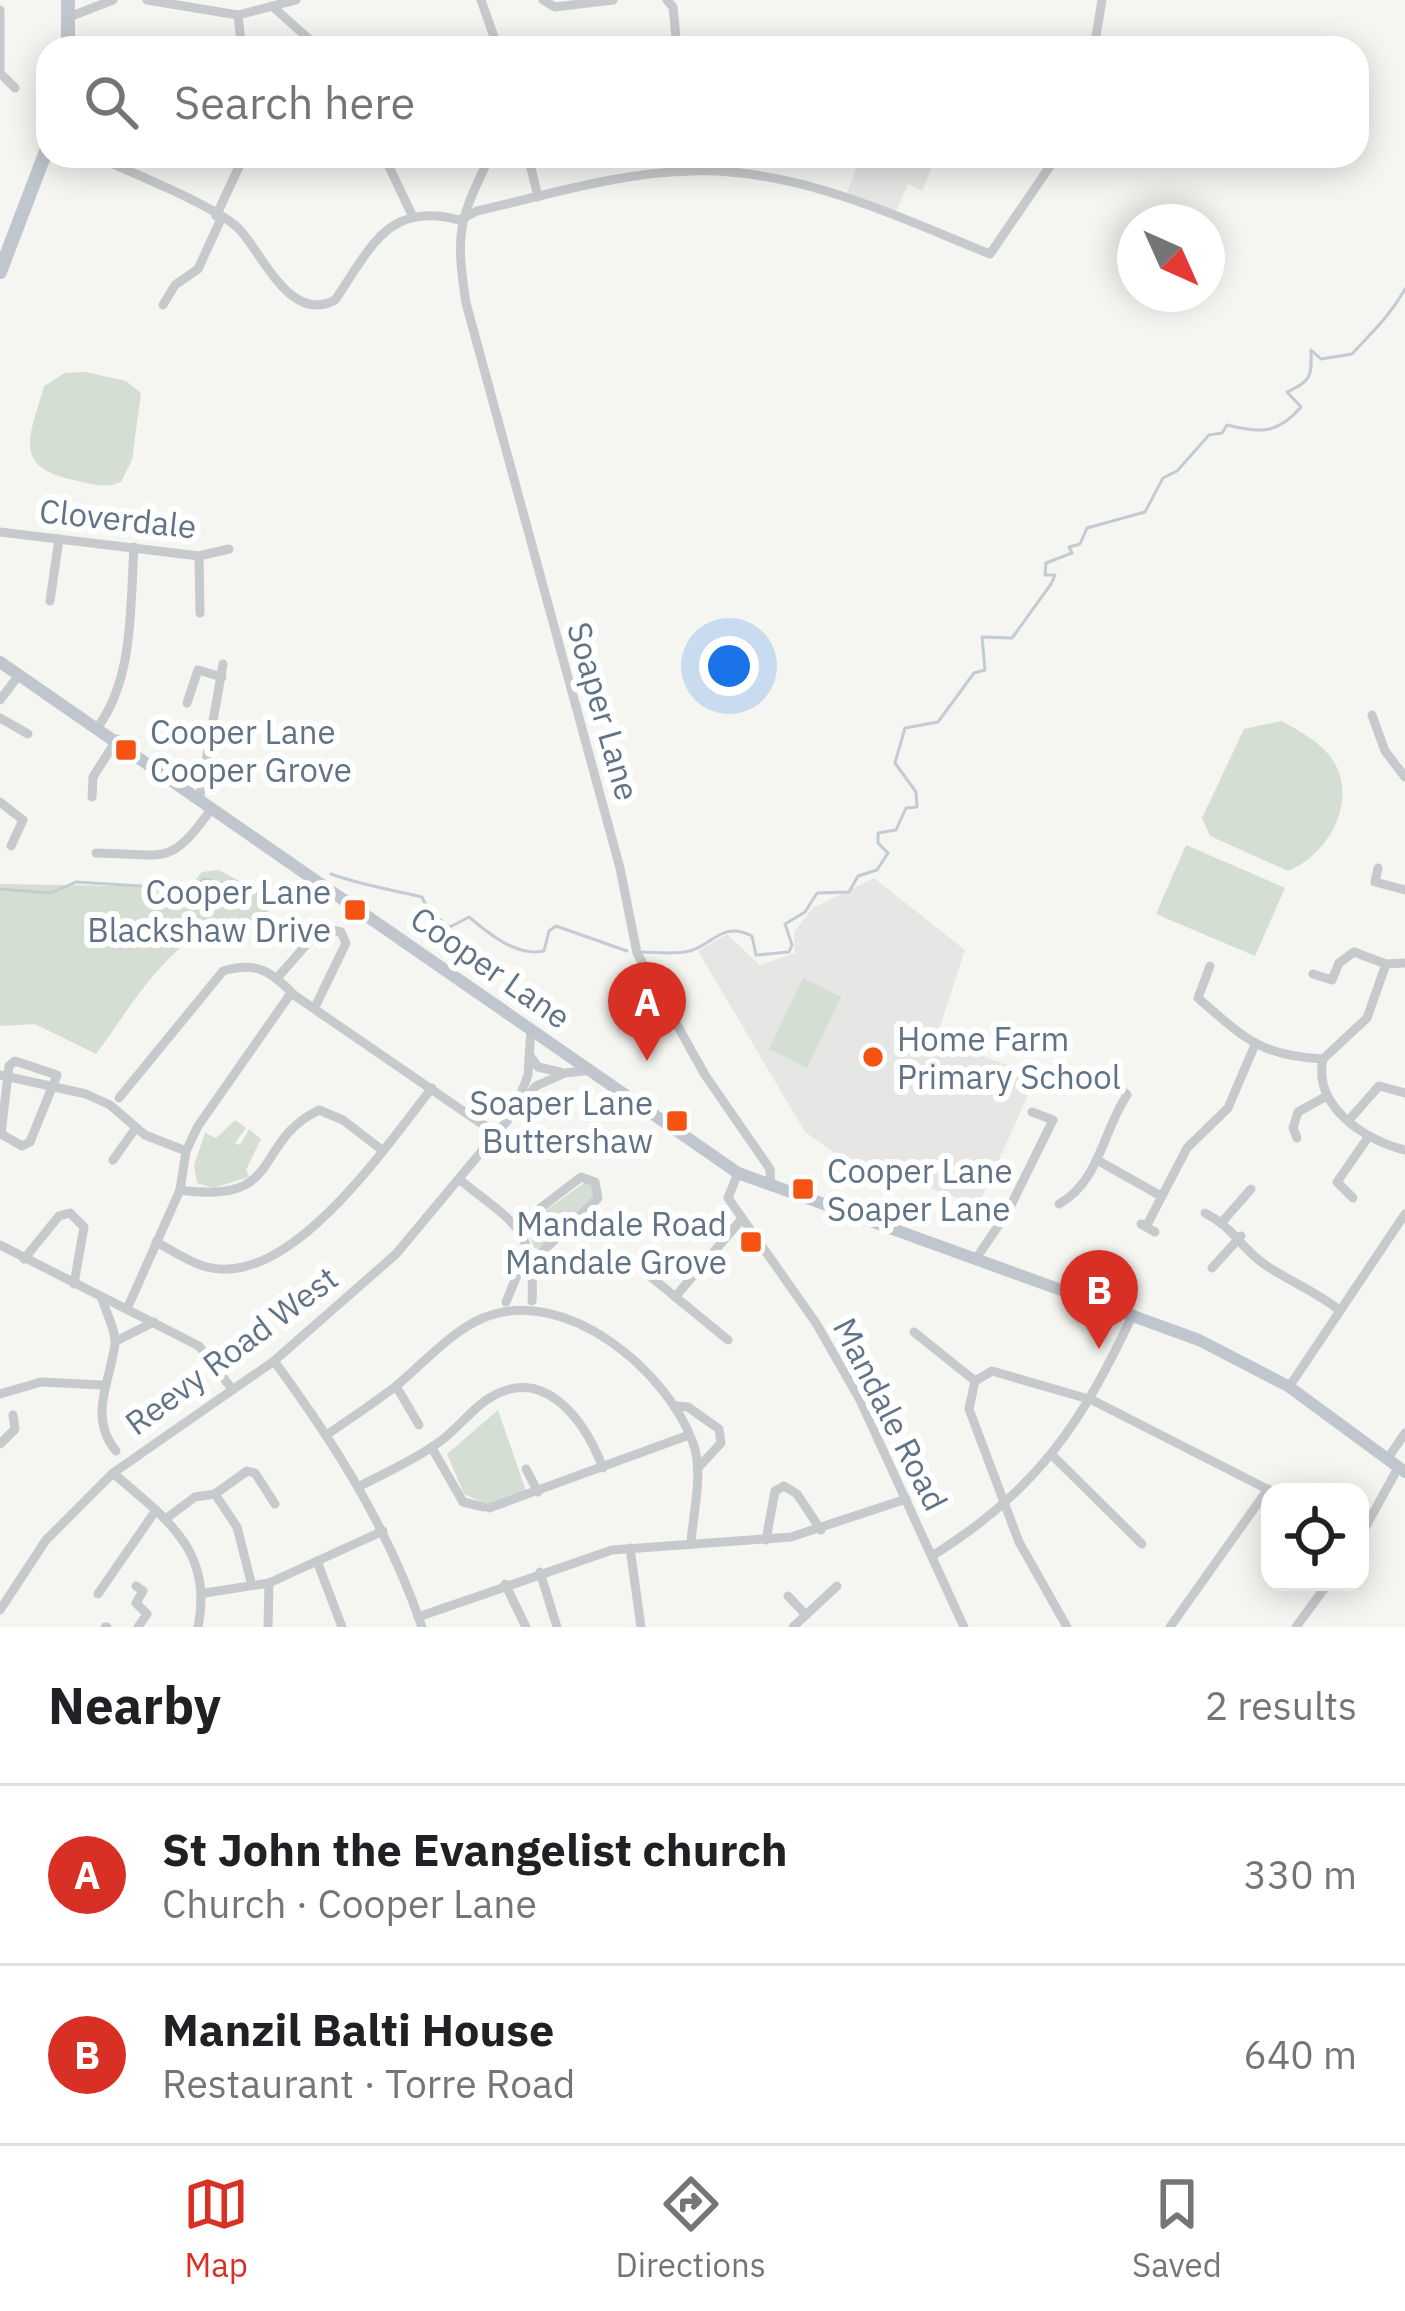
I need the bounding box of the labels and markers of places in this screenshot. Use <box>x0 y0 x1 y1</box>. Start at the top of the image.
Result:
place label: Cooper Lane Cooper Grove <box>150 710 352 791</box>
marker: Cooper Lane Cooper Grove <box>113 737 139 763</box>
place label: Cooper Lane Blackshaw Drive <box>87 870 331 951</box>
marker: Cooper Lane Blackshaw Drive <box>342 897 368 923</box>
pin: A <box>608 962 686 1061</box>
place label: Home Farm Primary School <box>897 1017 1121 1098</box>
marker: Home Farm Primary School <box>860 1044 886 1070</box>
place label: Soaper Lane Buttershaw <box>470 1081 653 1162</box>
marker: Soaper Lane Buttershaw <box>664 1108 690 1134</box>
place label: Cooper Lane Soaper Lane <box>827 1149 1013 1230</box>
marker: Cooper Lane Soaper Lane <box>790 1176 816 1202</box>
place label: Mandale Road Mandale Grove <box>505 1202 727 1283</box>
marker: Mandale Road Mandale Grove <box>738 1229 764 1255</box>
pin: B <box>1060 1250 1138 1349</box>

